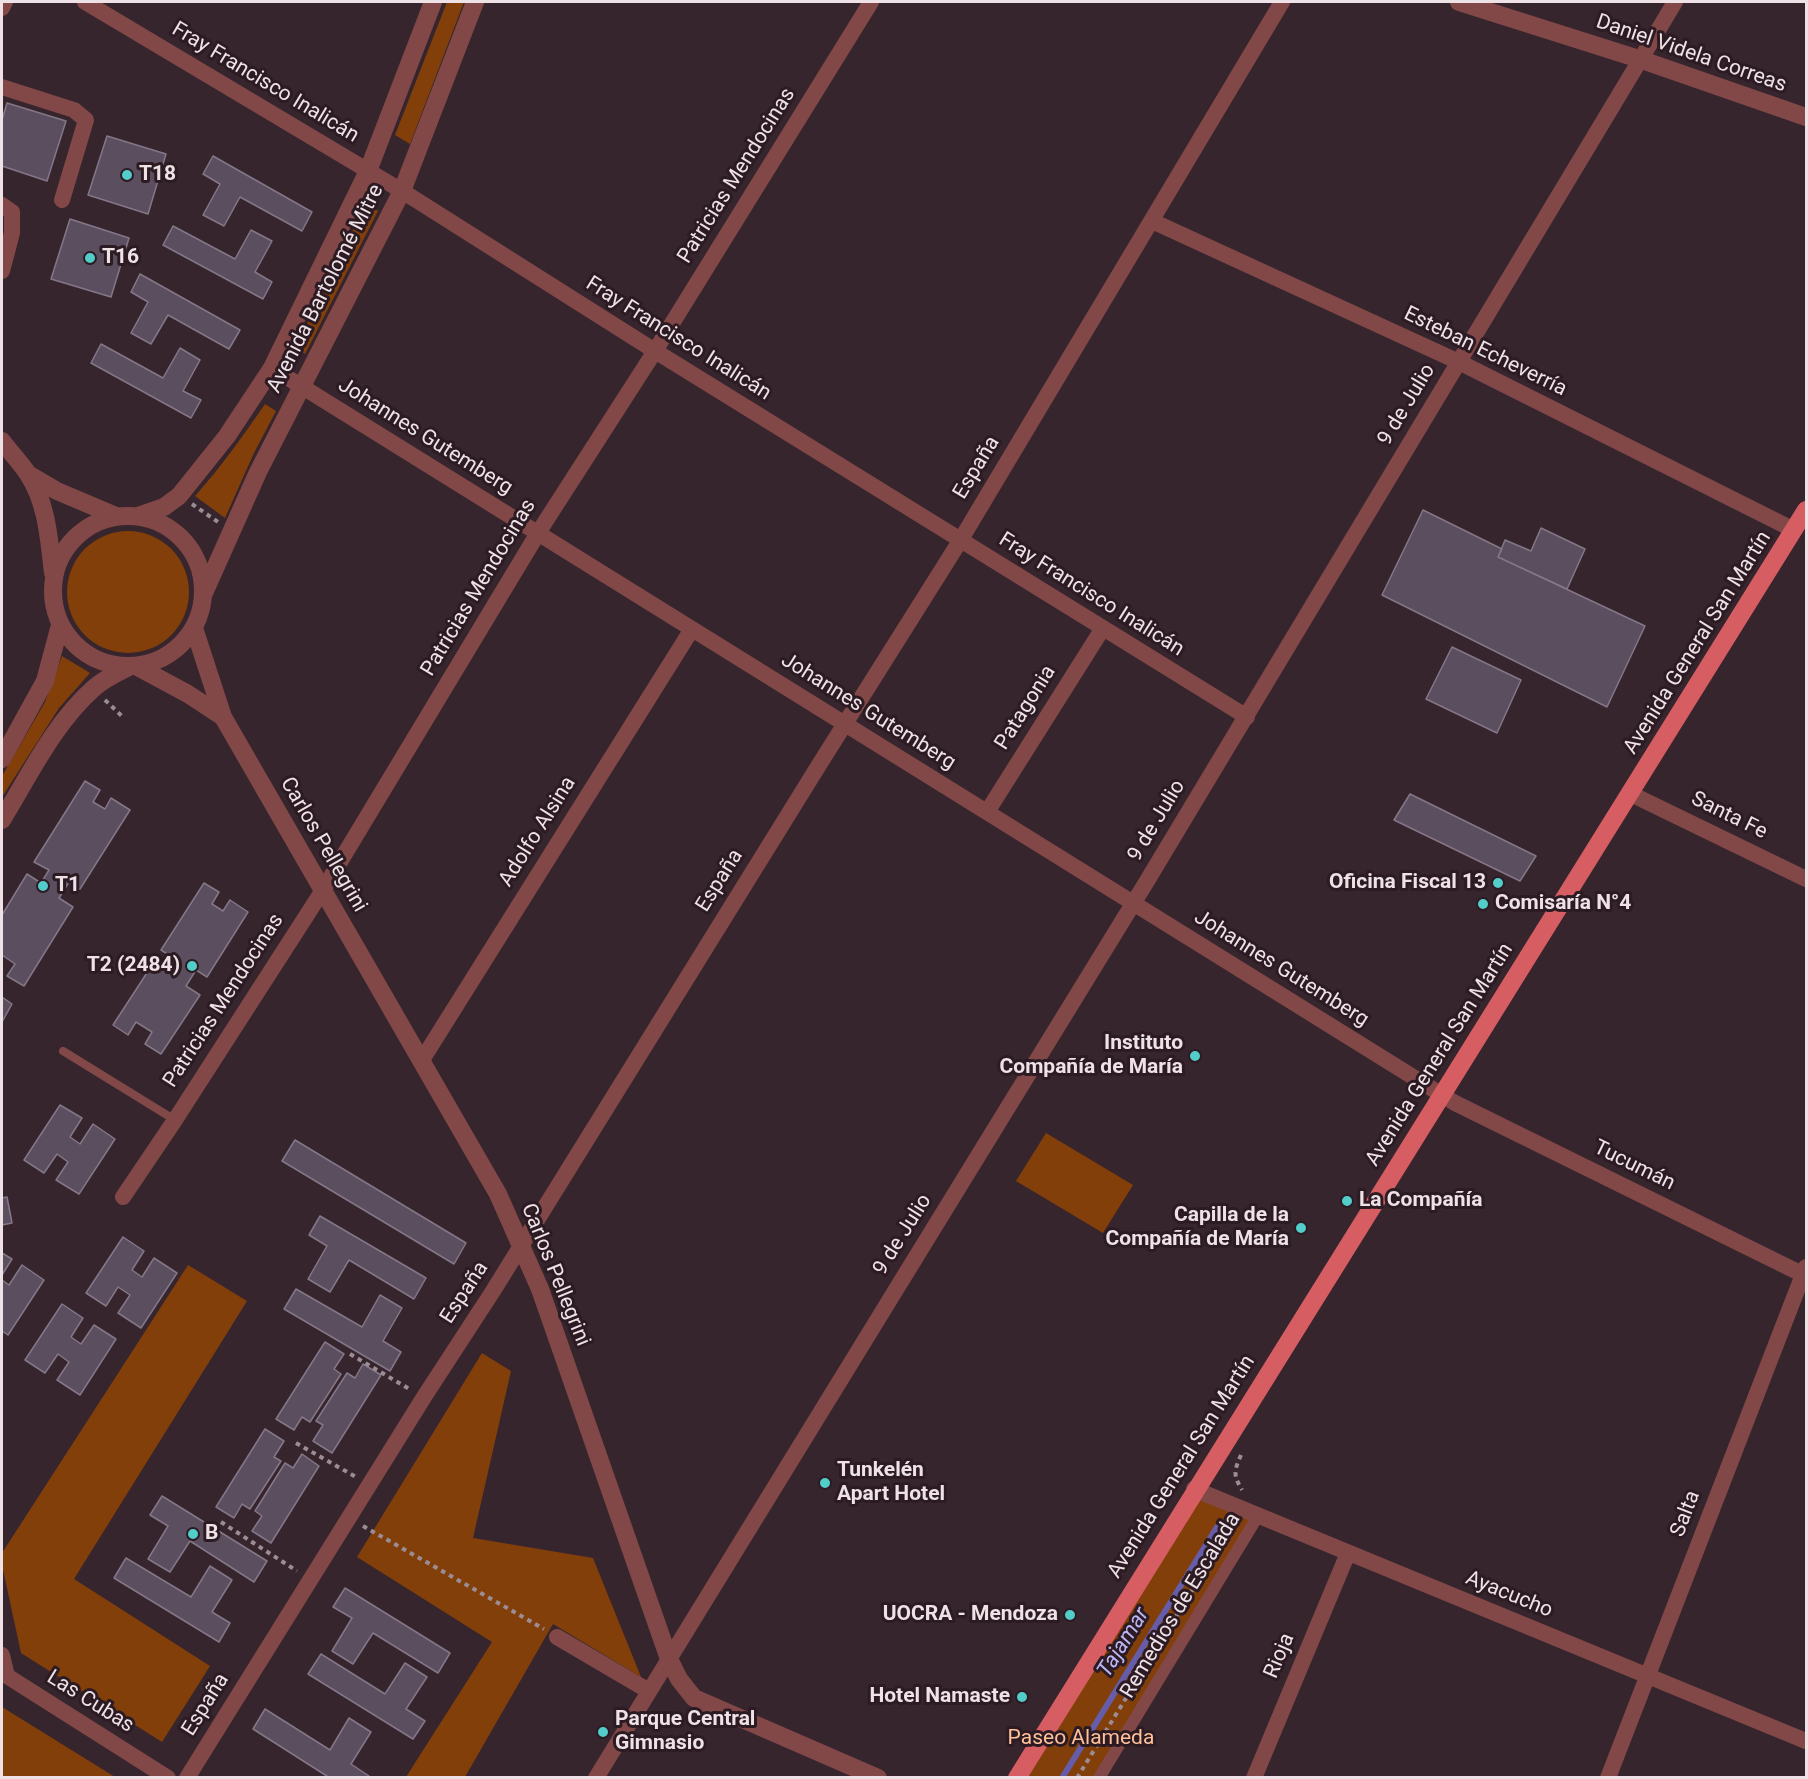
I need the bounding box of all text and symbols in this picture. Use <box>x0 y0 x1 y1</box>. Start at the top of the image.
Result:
street label: Daniel Videla Correas <box>1593 10 1789 98</box>
street label: Fray Francisco Inalicán <box>167 17 363 149</box>
street label: Patricias Mendocinas <box>673 84 801 268</box>
place label: T18 <box>139 162 176 188</box>
marker: T18 <box>120 168 134 182</box>
street label: Avenida Bartolomé Mitre <box>262 181 390 397</box>
place label: T16 <box>102 245 139 271</box>
marker: T16 <box>83 251 97 265</box>
street label: Fray Francisco Inalicán <box>581 272 775 406</box>
street label: Esteban Echeverría <box>1399 302 1571 402</box>
street label: 9 de Julio <box>1373 360 1441 450</box>
street label: Johannes Gutemberg <box>333 373 517 501</box>
street label: España <box>948 432 1006 504</box>
street label: Patricias Mendocinas <box>416 495 542 681</box>
street label: Avenida General San Martín <box>1619 527 1777 759</box>
street label: Fray Francisco Inalicán <box>994 528 1188 662</box>
street label: Johannes Gutemberg <box>776 648 960 776</box>
street label: Patagonia <box>990 661 1062 755</box>
street label: Adolfo Alsina <box>494 772 582 892</box>
street label: Carlos Pellegrini <box>274 773 372 917</box>
street label: 9 de Julio <box>1123 776 1191 866</box>
street label: Santa Fe <box>1687 787 1771 845</box>
street label: España <box>691 845 749 917</box>
place label: Oficina Fiscal 13 <box>1329 870 1486 896</box>
place label: T1 <box>55 873 80 899</box>
marker: Oficina Fiscal 13 <box>1491 876 1505 890</box>
marker: T1 <box>36 879 50 893</box>
place label: Comisaría N°4 <box>1495 891 1631 917</box>
marker: Comisaría N°4 <box>1476 897 1490 911</box>
street label: Johannes Gutemberg <box>1189 905 1373 1033</box>
street label: Patricias Mendocinas <box>158 909 290 1093</box>
street label: Avenida General San Martín <box>1361 939 1519 1171</box>
place label: T2 (2484) <box>87 953 180 979</box>
marker: T2 (2484) <box>185 959 199 973</box>
place label: Instituto Compañía de María <box>1000 1031 1183 1081</box>
marker: Instituto Compañía de María <box>1188 1049 1202 1063</box>
street label: Tucumán <box>1589 1136 1679 1196</box>
place label: La Compañía <box>1359 1188 1482 1214</box>
street label: 9 de Julio <box>868 1190 938 1280</box>
marker: La Compañía <box>1340 1194 1354 1208</box>
street label: Carlos Pellegrini <box>515 1200 595 1350</box>
place label: Capilla de la Compañía de María <box>1106 1203 1289 1253</box>
marker: Capilla de la Compañía de María <box>1294 1221 1308 1235</box>
street label: España <box>436 1257 494 1329</box>
street label: Avenida General San Martín <box>1103 1351 1261 1583</box>
place label: Tunkelén Apart Hotel <box>837 1458 945 1508</box>
marker: Tunkelén Apart Hotel <box>818 1476 832 1490</box>
street label: Salta <box>1666 1487 1706 1541</box>
street label: Remedios de Escalada <box>1116 1509 1246 1703</box>
place label: B <box>205 1521 218 1547</box>
marker: B <box>186 1527 200 1541</box>
street label: Ayacucho <box>1462 1566 1556 1624</box>
place label: UOCRA - Mendoza <box>883 1602 1058 1628</box>
water label: Tajamar <box>1092 1603 1156 1683</box>
marker: UOCRA - Mendoza <box>1063 1608 1077 1622</box>
street label: Rioja <box>1259 1630 1301 1682</box>
street label: Las Cubas <box>42 1665 138 1739</box>
street label: España <box>177 1669 235 1741</box>
place label: Hotel Namaste <box>869 1684 1010 1710</box>
marker: Hotel Namaste <box>1015 1690 1029 1704</box>
place label: Parque Central Gimnasio <box>615 1707 755 1757</box>
marker: Parque Central Gimnasio <box>596 1725 610 1739</box>
park label: Paseo Alameda <box>1008 1726 1154 1752</box>

